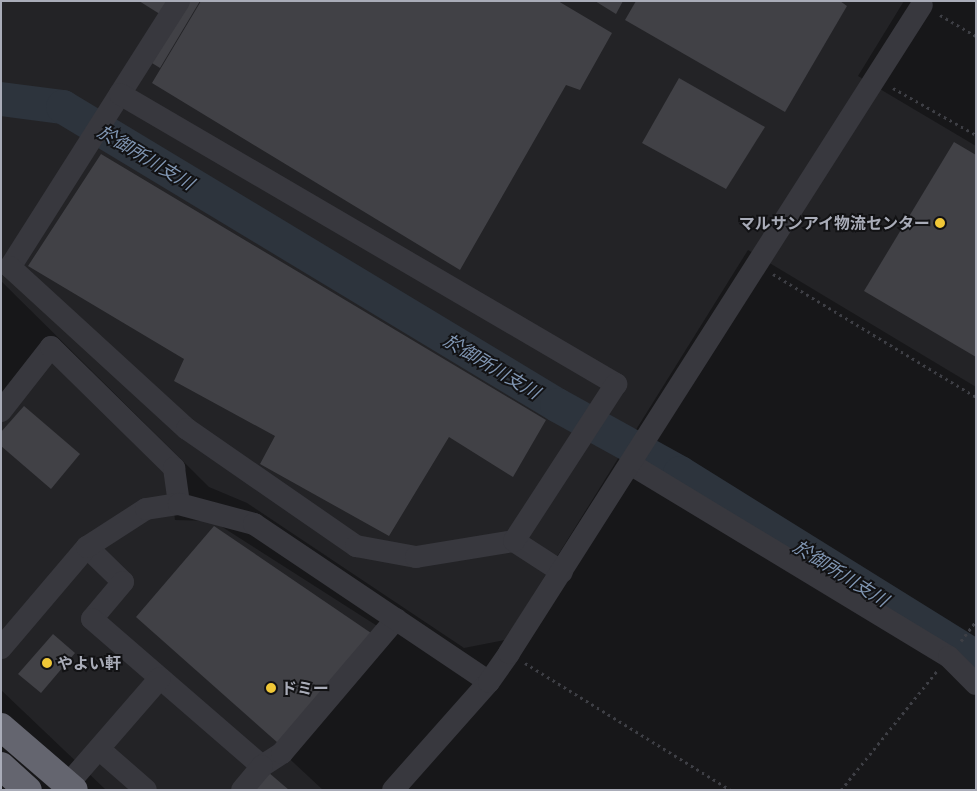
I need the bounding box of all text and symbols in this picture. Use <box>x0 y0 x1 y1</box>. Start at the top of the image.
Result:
water label: 於御所川支川 <box>94 120 198 194</box>
place label: マルサンアイ物流センター <box>738 213 930 233</box>
marker: マルサンアイ物流センター <box>934 217 946 229</box>
water label: 於御所川支川 <box>440 329 544 403</box>
water label: 於御所川支川 <box>789 535 893 611</box>
place label: やよい軒 <box>57 653 121 673</box>
marker: やよい軒 <box>41 657 53 669</box>
place label: ドミー <box>281 678 329 698</box>
marker: ドミー <box>265 682 277 694</box>

